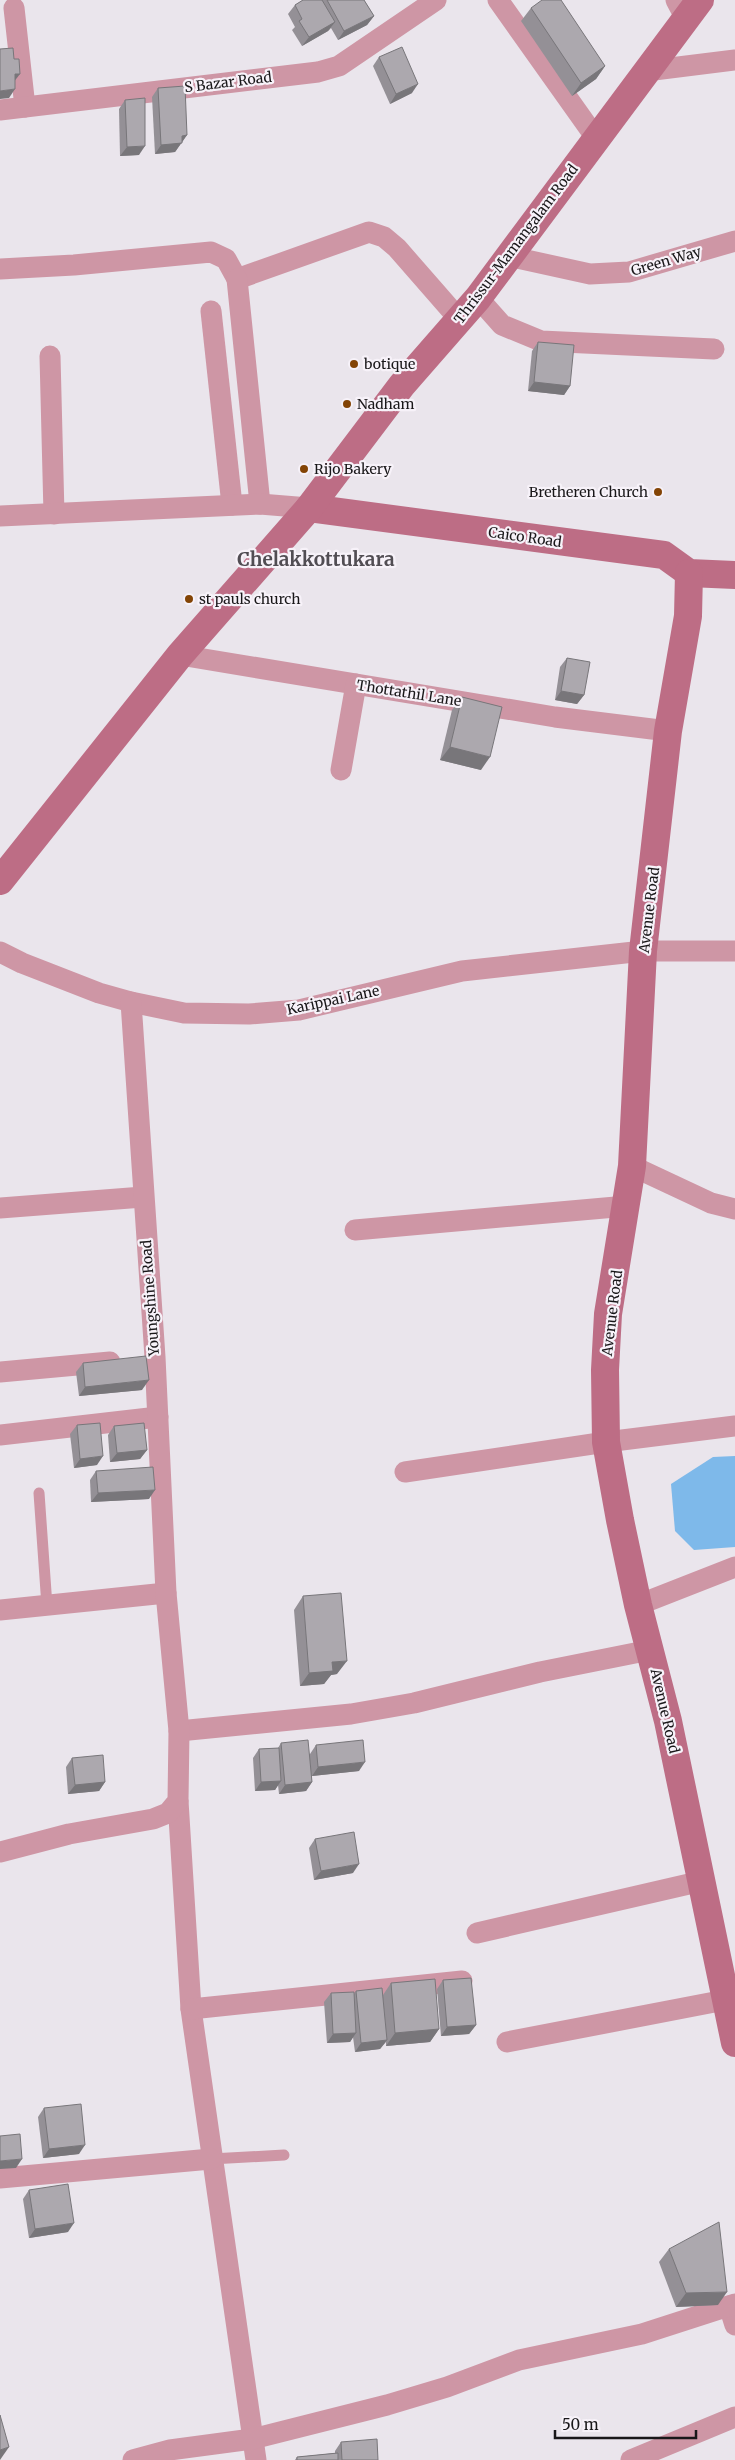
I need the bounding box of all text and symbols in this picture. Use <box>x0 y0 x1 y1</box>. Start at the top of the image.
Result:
street label: S Bazar Road <box>183 68 273 96</box>
street label: Thrissur-Mamangalam Road <box>450 160 582 327</box>
street label: Green Way <box>629 242 704 280</box>
place label: botique <box>363 355 415 373</box>
marker: botique <box>348 358 360 370</box>
place label: Nadham <box>357 395 414 413</box>
marker: Nadham <box>341 398 353 410</box>
place label: Rijo Bakery <box>314 460 392 478</box>
marker: Rijo Bakery <box>298 463 310 475</box>
place label: Bretheren Church <box>529 483 648 501</box>
marker: Bretheren Church <box>652 486 664 498</box>
street label: Caico Road <box>487 523 563 551</box>
district label: Chelakkottukara <box>237 547 395 571</box>
place label: st pauls church <box>199 590 301 608</box>
marker: st pauls church <box>183 593 195 605</box>
street label: Thottathil Lane <box>355 676 463 710</box>
street label: Avenue Road <box>635 865 663 955</box>
street label: Karippai Lane <box>285 981 381 1019</box>
street label: Youngshine Road <box>137 1239 163 1358</box>
street label: Avenue Road <box>598 1268 626 1358</box>
street label: Avenue Road <box>646 1666 684 1756</box>
scale bar <box>555 2408 696 2440</box>
text: 50 m <box>562 2415 599 2434</box>

